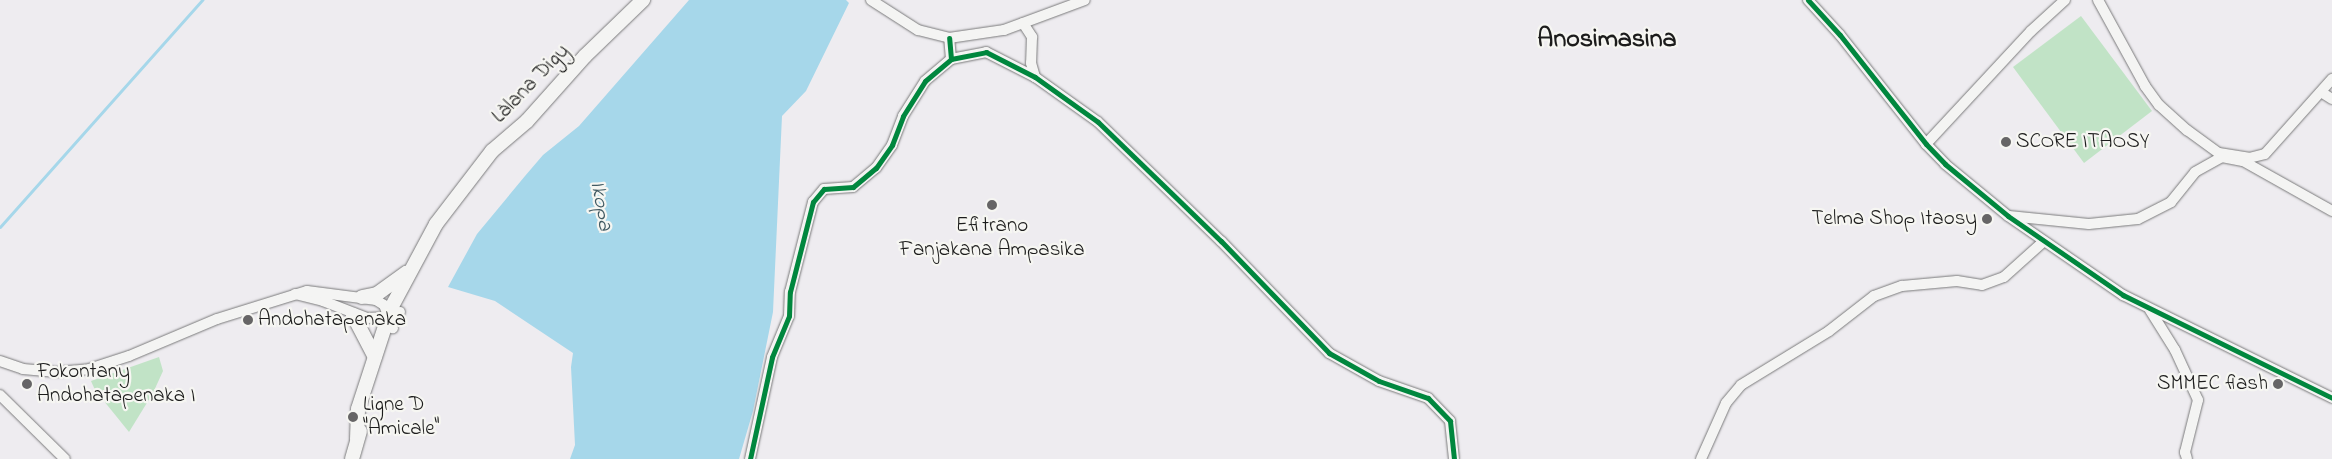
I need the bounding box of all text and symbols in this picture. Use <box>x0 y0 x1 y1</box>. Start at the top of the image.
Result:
district label: Anosimasina <box>1537 25 1677 57</box>
street label: Làlana Digy <box>487 39 575 129</box>
place label: SCORE ITAOSY <box>2016 129 2149 155</box>
marker: SCORE ITAOSY <box>2000 136 2012 148</box>
water label: Ikopa <box>583 179 617 233</box>
marker: Efitrano Fanjakana Ampasika <box>986 199 998 211</box>
place label: Telma Shop Itaosy <box>1811 206 1977 232</box>
place label: Efitrano Fanjakana Ampasika <box>899 213 1085 263</box>
marker: Telma Shop Itaosy <box>1981 213 1993 225</box>
place label: Andohatapenaka <box>258 307 406 333</box>
marker: Andohatapenaka <box>242 314 254 326</box>
place label: Fokontany Andohatapenaka I <box>37 359 195 409</box>
place label: SMMEC flash <box>2157 371 2268 397</box>
marker: Fokontany Andohatapenaka I <box>21 378 33 390</box>
marker: SMMEC flash <box>2272 378 2284 390</box>
place label: Ligne D "Amicale" <box>363 392 439 442</box>
marker: Ligne D "Amicale" <box>347 411 359 423</box>

